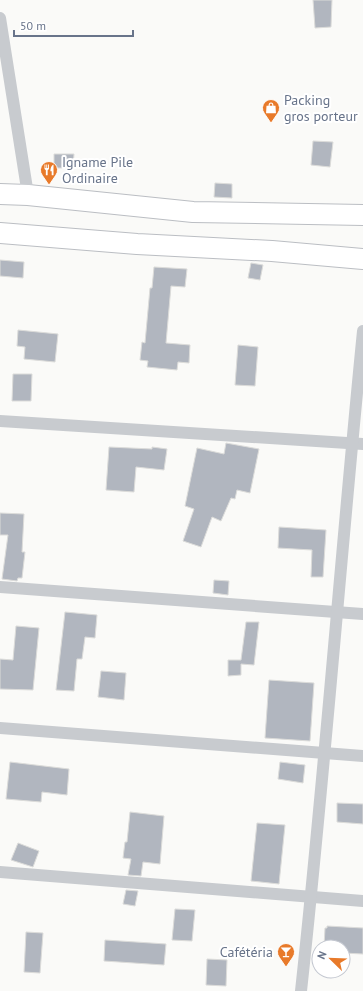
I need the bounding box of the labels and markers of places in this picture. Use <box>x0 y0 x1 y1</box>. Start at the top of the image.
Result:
place label: Packing gros porteur <box>284 91 358 125</box>
shop icon: Packing gros porteur <box>261 98 281 123</box>
place label: Igname Pile Ordinaire <box>62 153 133 187</box>
restaurant icon: Igname Pile Ordinaire <box>39 160 59 185</box>
bar icon: Cafétéria <box>276 942 296 967</box>
place label: Cafétéria <box>220 943 273 961</box>

